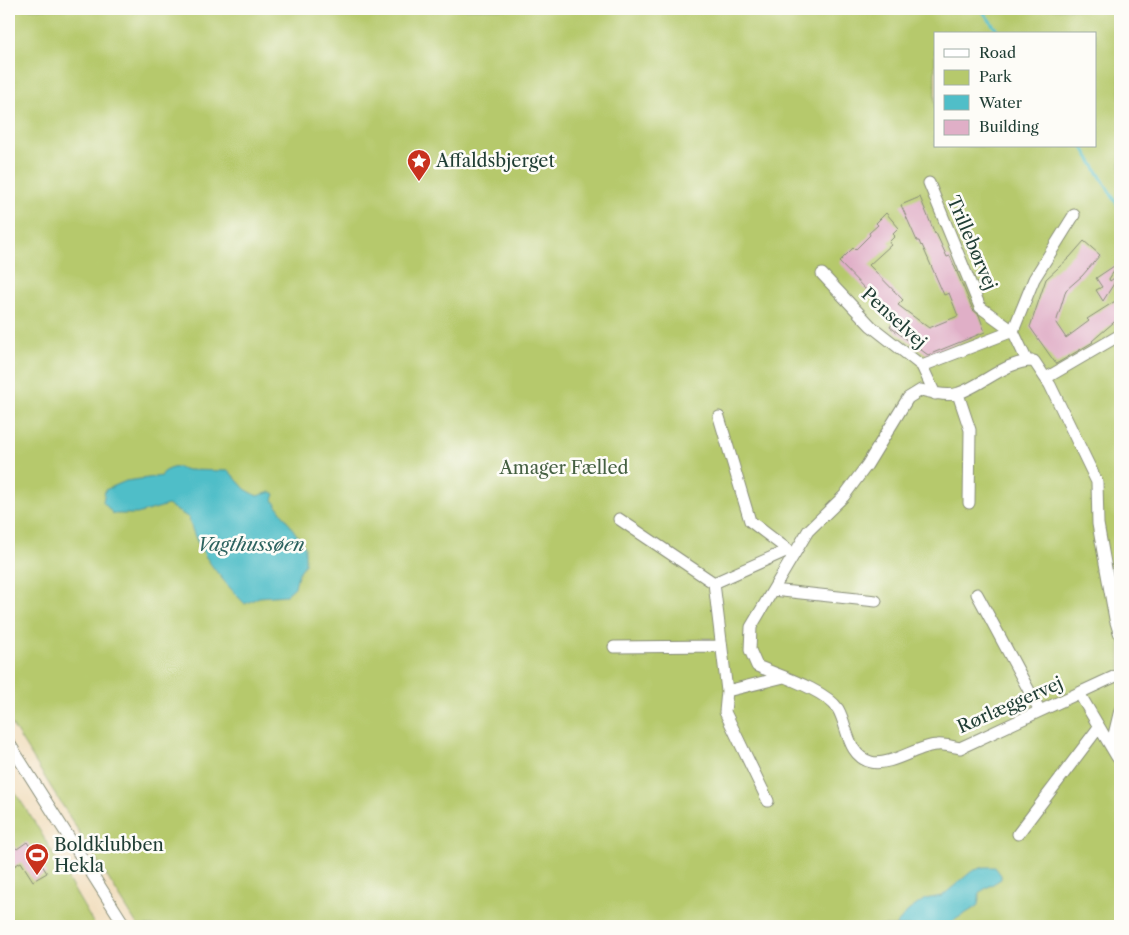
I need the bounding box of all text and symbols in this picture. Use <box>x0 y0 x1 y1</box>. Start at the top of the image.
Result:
legend <box>934 32 1096 148</box>
text: Road <box>979 43 1016 62</box>
text: Park <box>979 67 1013 86</box>
text: Water <box>978 93 1023 112</box>
text: Building <box>979 117 1039 136</box>
place icon: Affaldsbjerget <box>406 148 432 182</box>
place label: Affaldsbjerget <box>435 150 555 172</box>
street label: Trillebørvej <box>942 193 1002 293</box>
street label: Penselvej <box>857 283 931 353</box>
park label: Amager Fælled <box>499 457 629 479</box>
water label: Vagthussøen <box>197 533 305 556</box>
street label: Rørlæggervej <box>954 672 1066 738</box>
place label: Boldklubben Hekla <box>54 834 164 877</box>
sports icon: Boldklubben Hekla <box>24 842 50 876</box>

